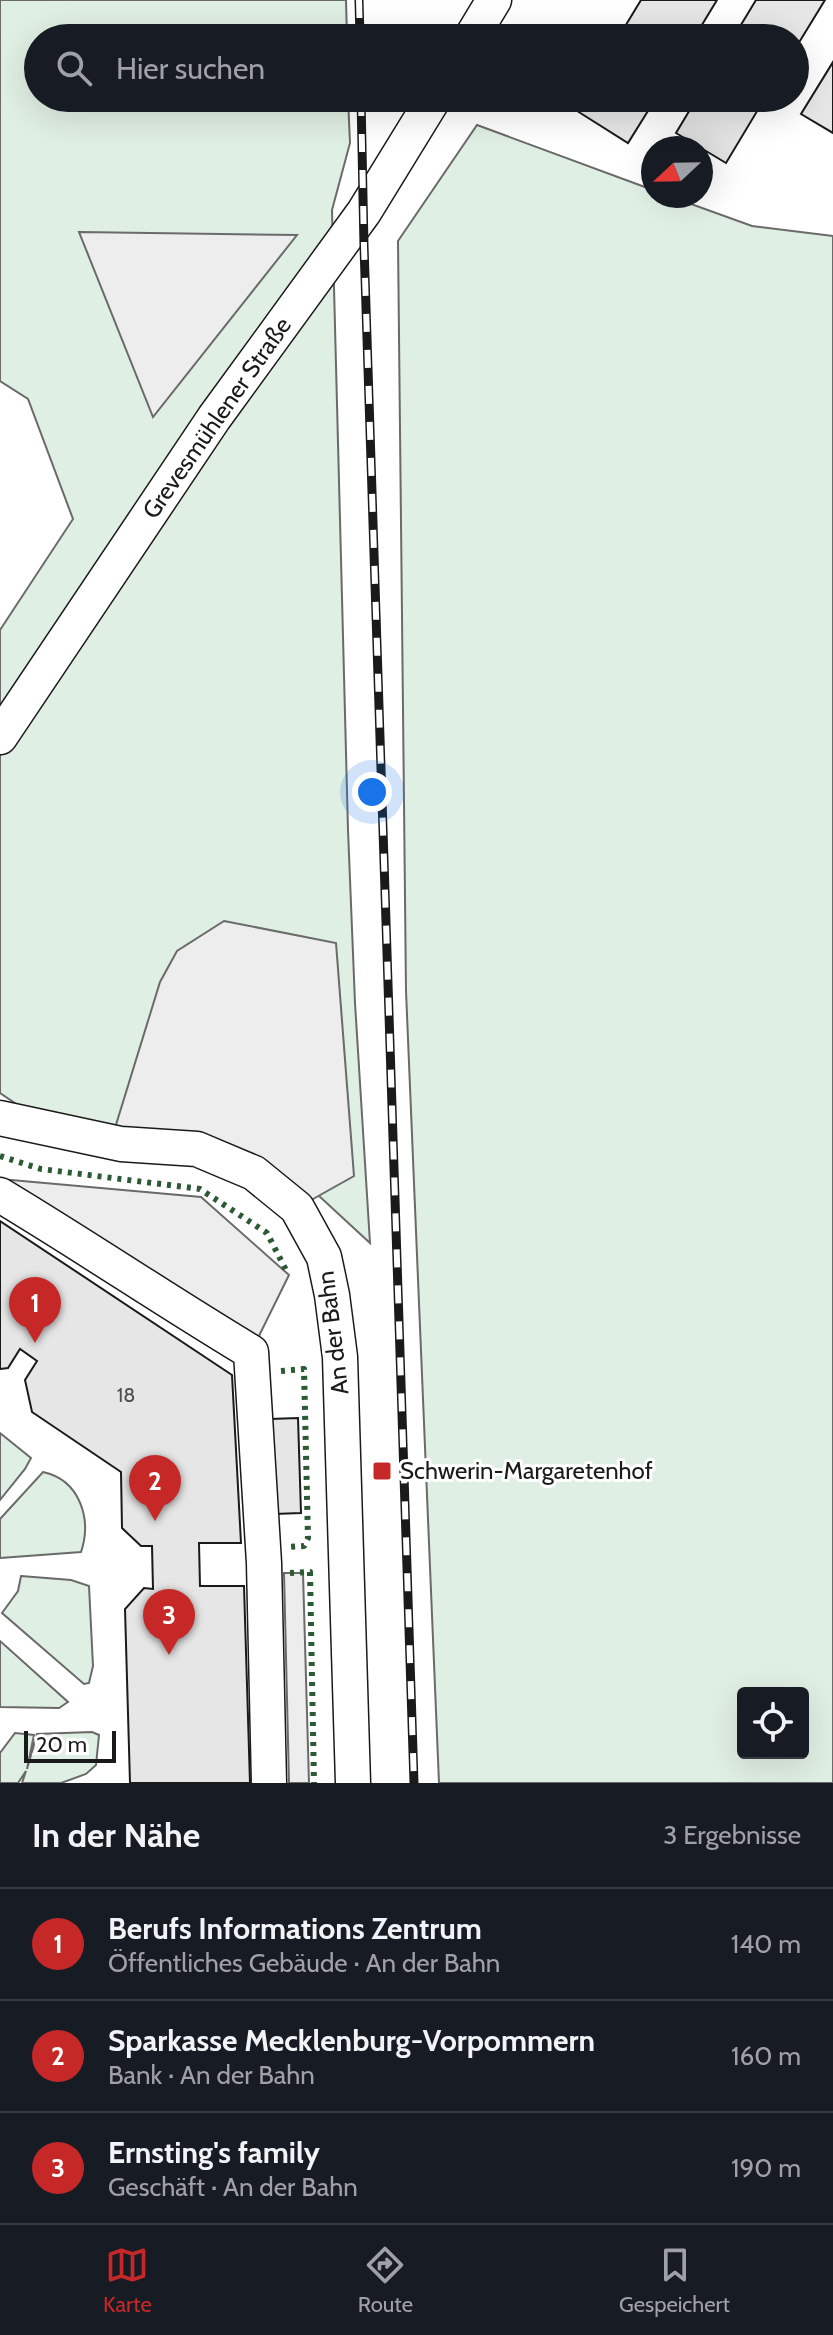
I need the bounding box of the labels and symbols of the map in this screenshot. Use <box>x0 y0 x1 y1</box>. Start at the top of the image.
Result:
north arrow <box>641 136 713 208</box>
street label: Grevesmühlener Straße <box>136 311 297 524</box>
your location <box>352 772 392 812</box>
street label: An der Bahn <box>311 1270 354 1397</box>
pin: 1 <box>9 1277 61 1343</box>
house number: 18 <box>117 1383 135 1407</box>
pin: 2 <box>129 1455 181 1521</box>
place label: Schwerin-Margaretenhof <box>400 1456 653 1485</box>
marker: Schwerin-Margaretenhof <box>371 1460 393 1482</box>
pin: 3 <box>143 1589 195 1655</box>
scale bar <box>24 1727 116 1763</box>

